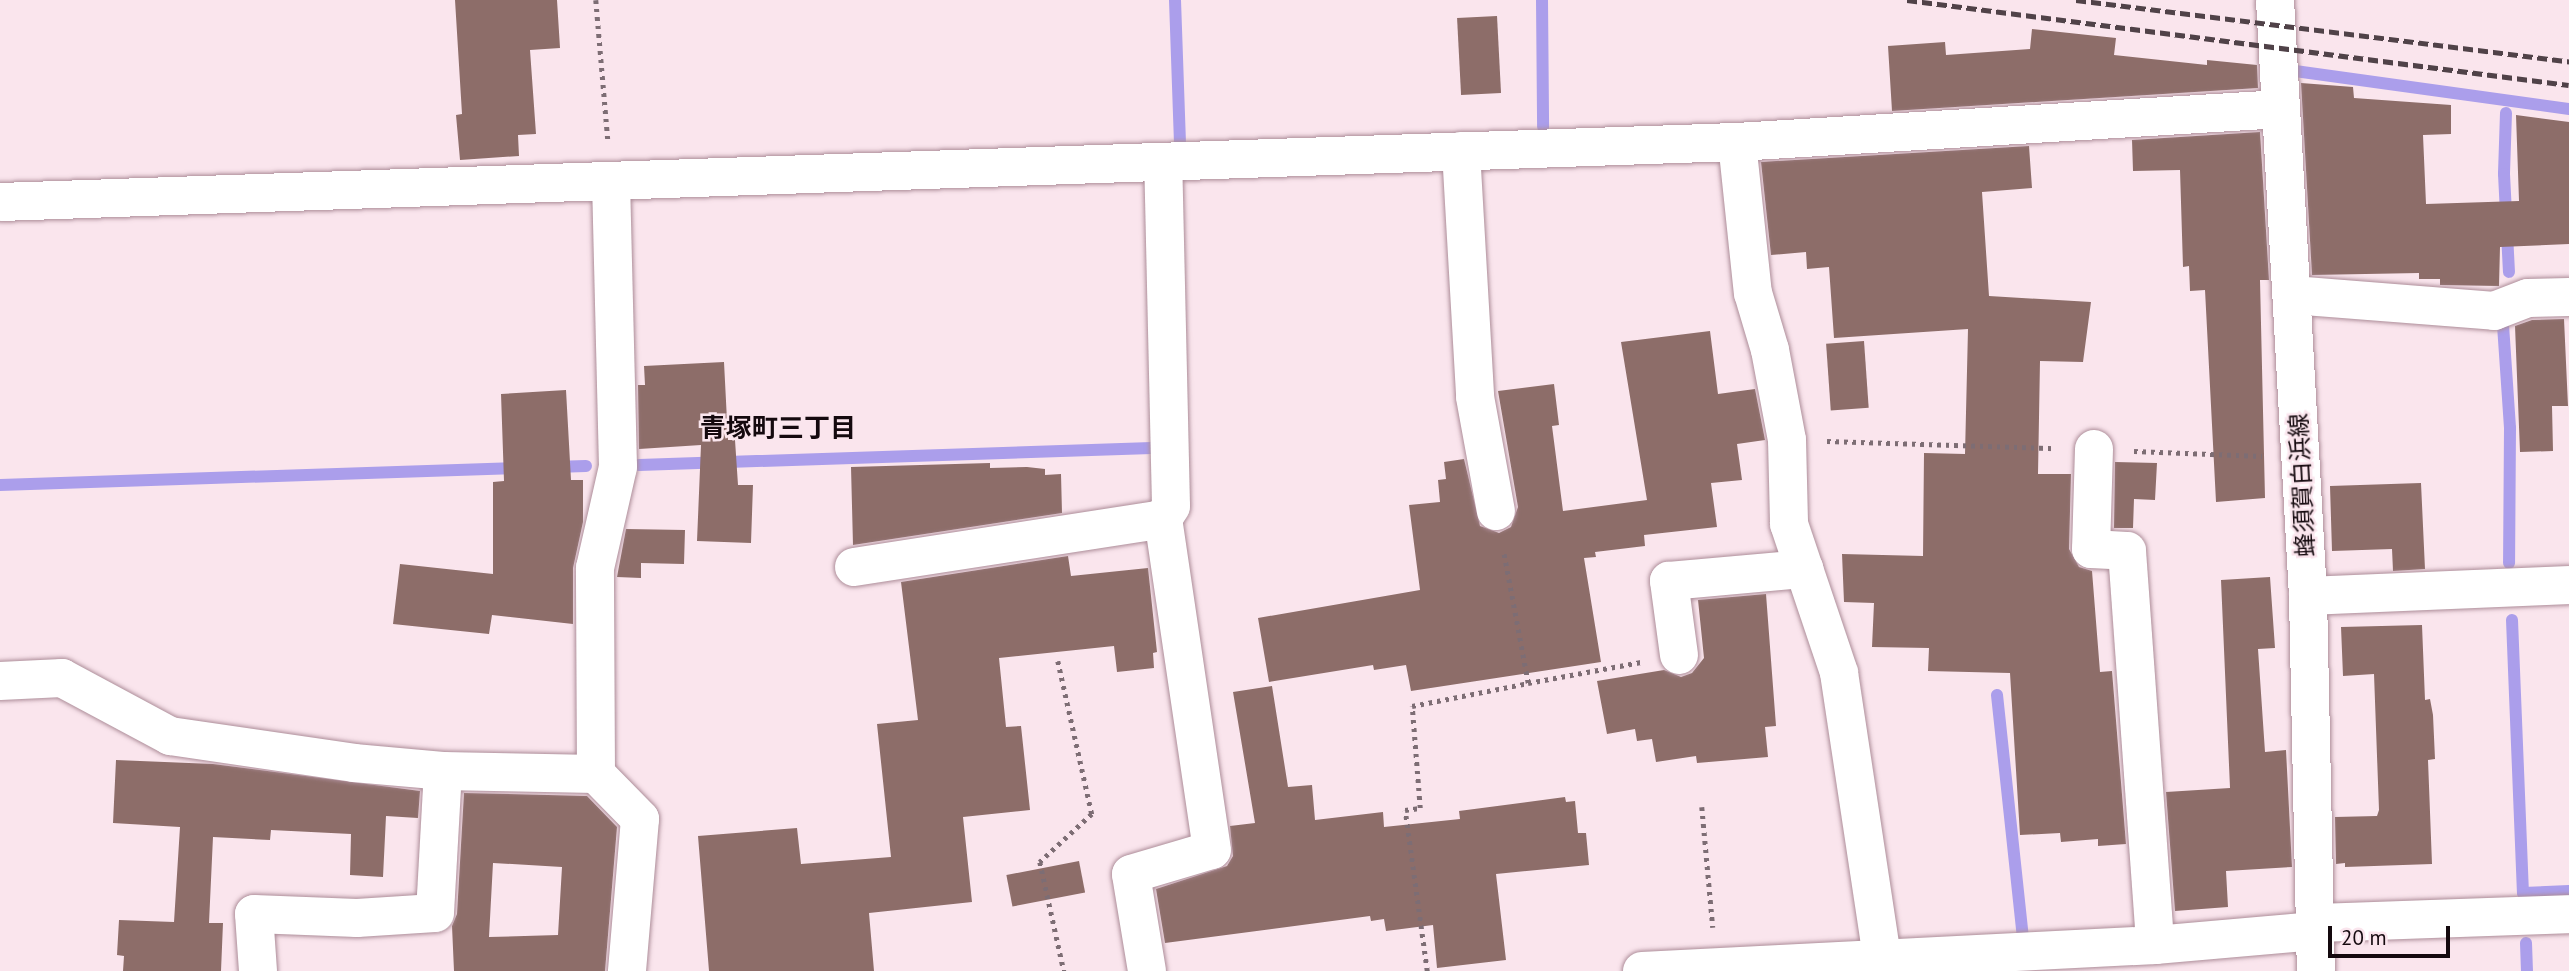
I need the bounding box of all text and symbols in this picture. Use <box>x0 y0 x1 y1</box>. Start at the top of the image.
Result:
district label: 青塚町三丁目 <box>700 412 856 444</box>
street label: 蜂須賀白浜線 <box>2284 412 2320 558</box>
scale bar <box>2331 912 2454 956</box>
text: 20 m <box>2341 924 2387 951</box>

